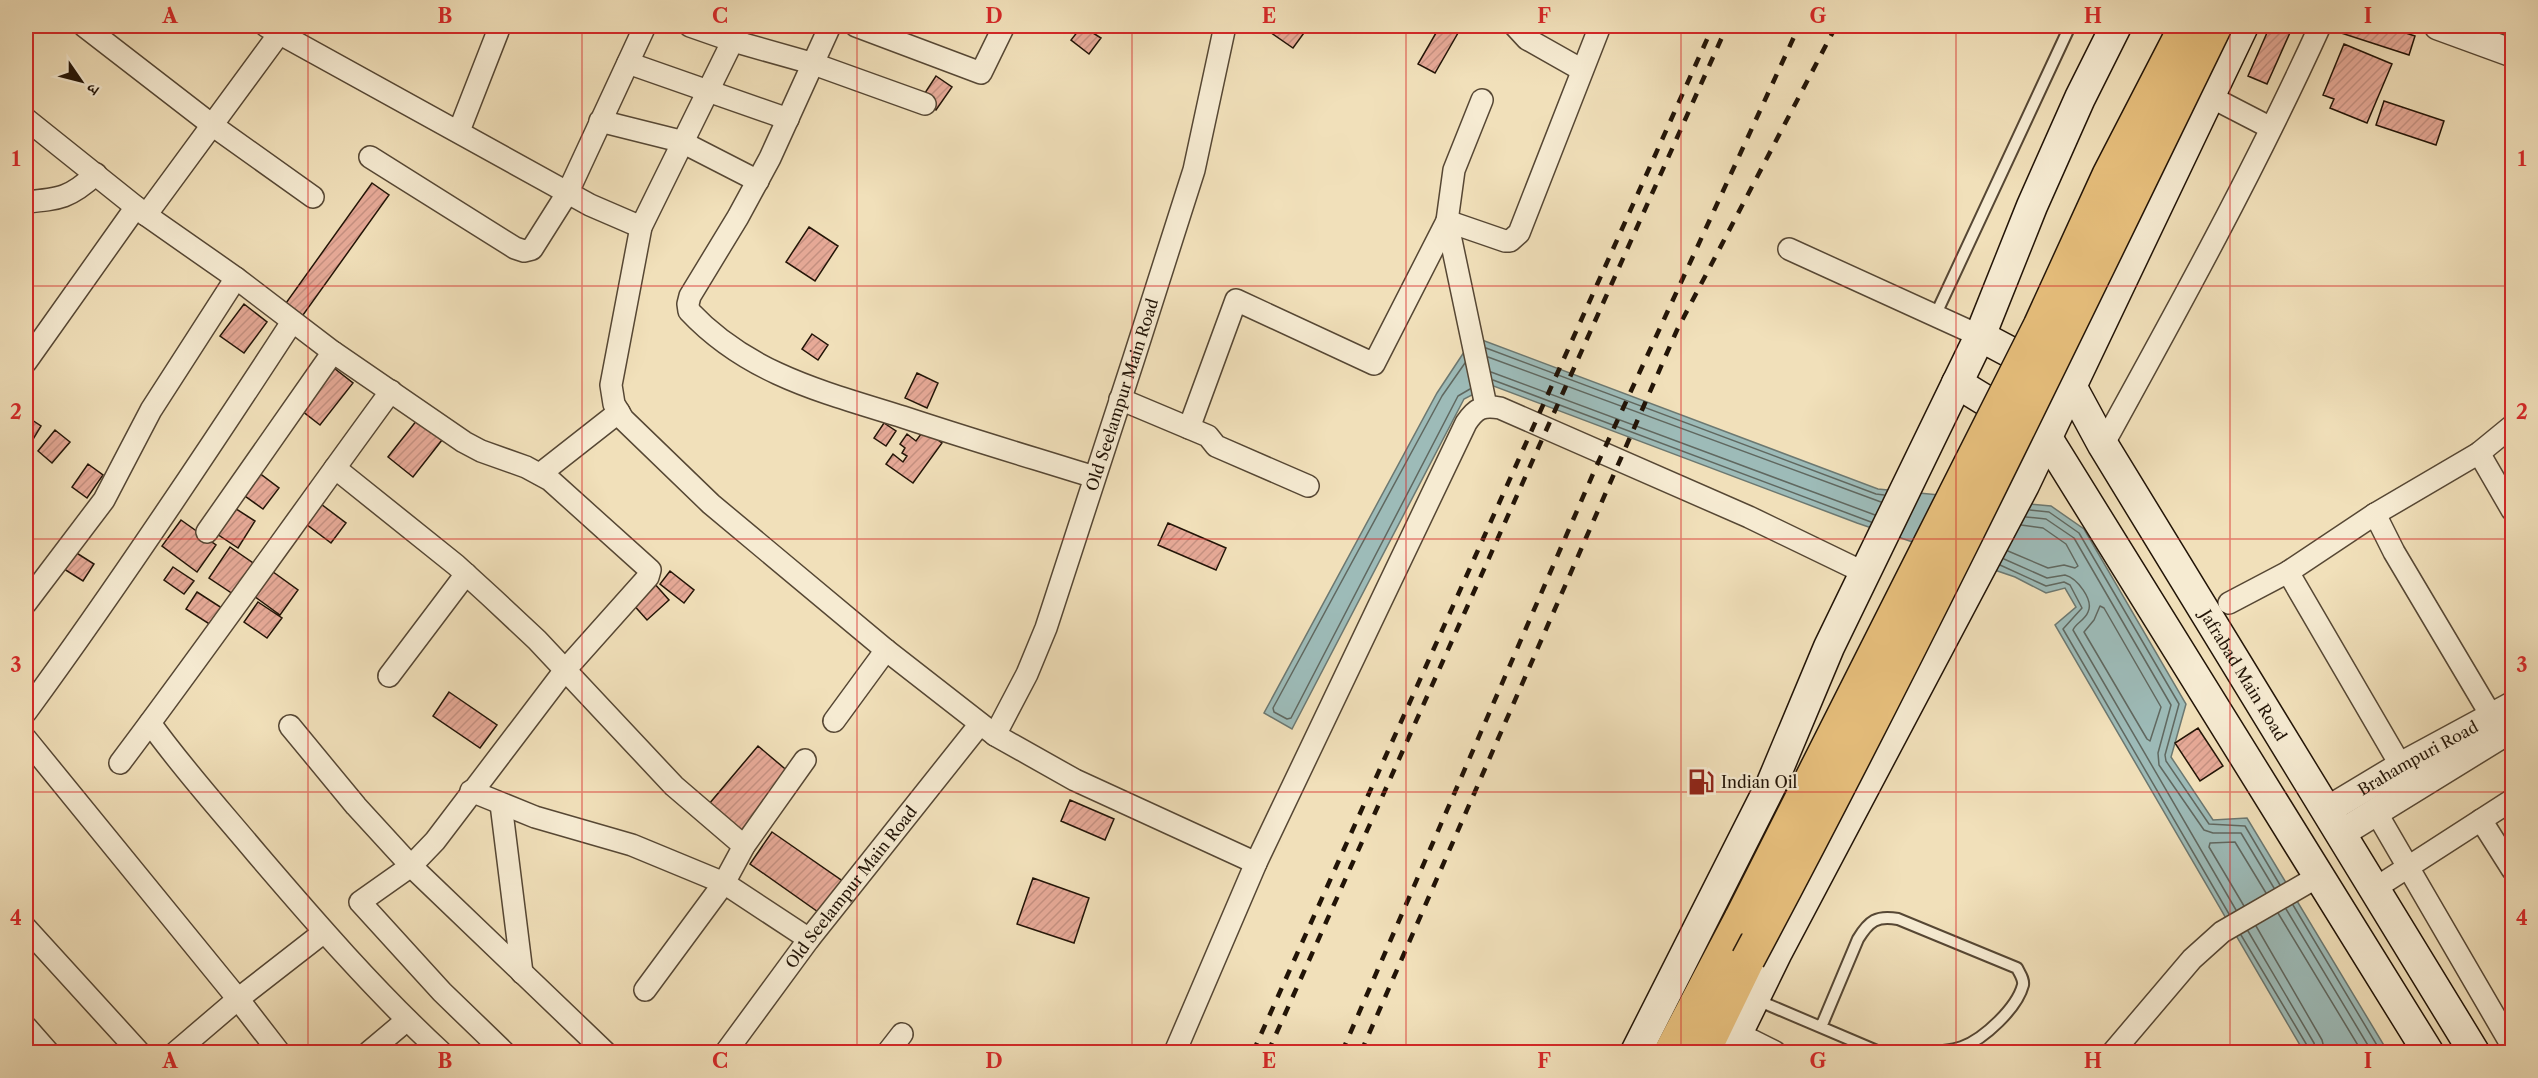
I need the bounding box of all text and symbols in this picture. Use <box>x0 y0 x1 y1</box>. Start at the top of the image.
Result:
text: A <box>161 4 178 28</box>
text: B <box>438 4 453 28</box>
text: C <box>712 4 728 28</box>
text: D <box>985 4 1003 28</box>
text: E <box>1262 4 1276 28</box>
text: F <box>1537 4 1551 28</box>
text: G <box>1810 4 1827 28</box>
text: H <box>2084 4 2102 28</box>
text: I <box>2364 4 2372 28</box>
north arrow <box>51 51 111 111</box>
text: उ <box>82 80 104 100</box>
text: 1 <box>12 147 21 171</box>
text: 1 <box>2518 147 2527 171</box>
street label: Old Seelampur Main Road <box>1081 296 1162 494</box>
text: 2 <box>10 400 22 424</box>
text: 2 <box>2516 400 2528 424</box>
street label: Jafrabad Main Road <box>2194 603 2291 745</box>
text: 3 <box>10 653 22 677</box>
text: 3 <box>2516 653 2528 677</box>
street label: Brahampuri Road <box>2354 716 2482 800</box>
fuel station icon: Indian Oil <box>1686 767 1716 797</box>
place label: Indian Oil <box>1721 772 1798 792</box>
street label: Old Seelampur Main Road <box>781 802 921 972</box>
text: 4 <box>10 906 22 930</box>
text: 4 <box>2516 906 2528 930</box>
text: A <box>161 1049 178 1073</box>
text: B <box>438 1049 453 1073</box>
text: C <box>712 1049 728 1073</box>
text: D <box>985 1049 1003 1073</box>
text: E <box>1262 1049 1276 1073</box>
text: F <box>1537 1049 1551 1073</box>
text: G <box>1810 1049 1827 1073</box>
text: H <box>2084 1049 2102 1073</box>
text: I <box>2364 1049 2372 1073</box>

